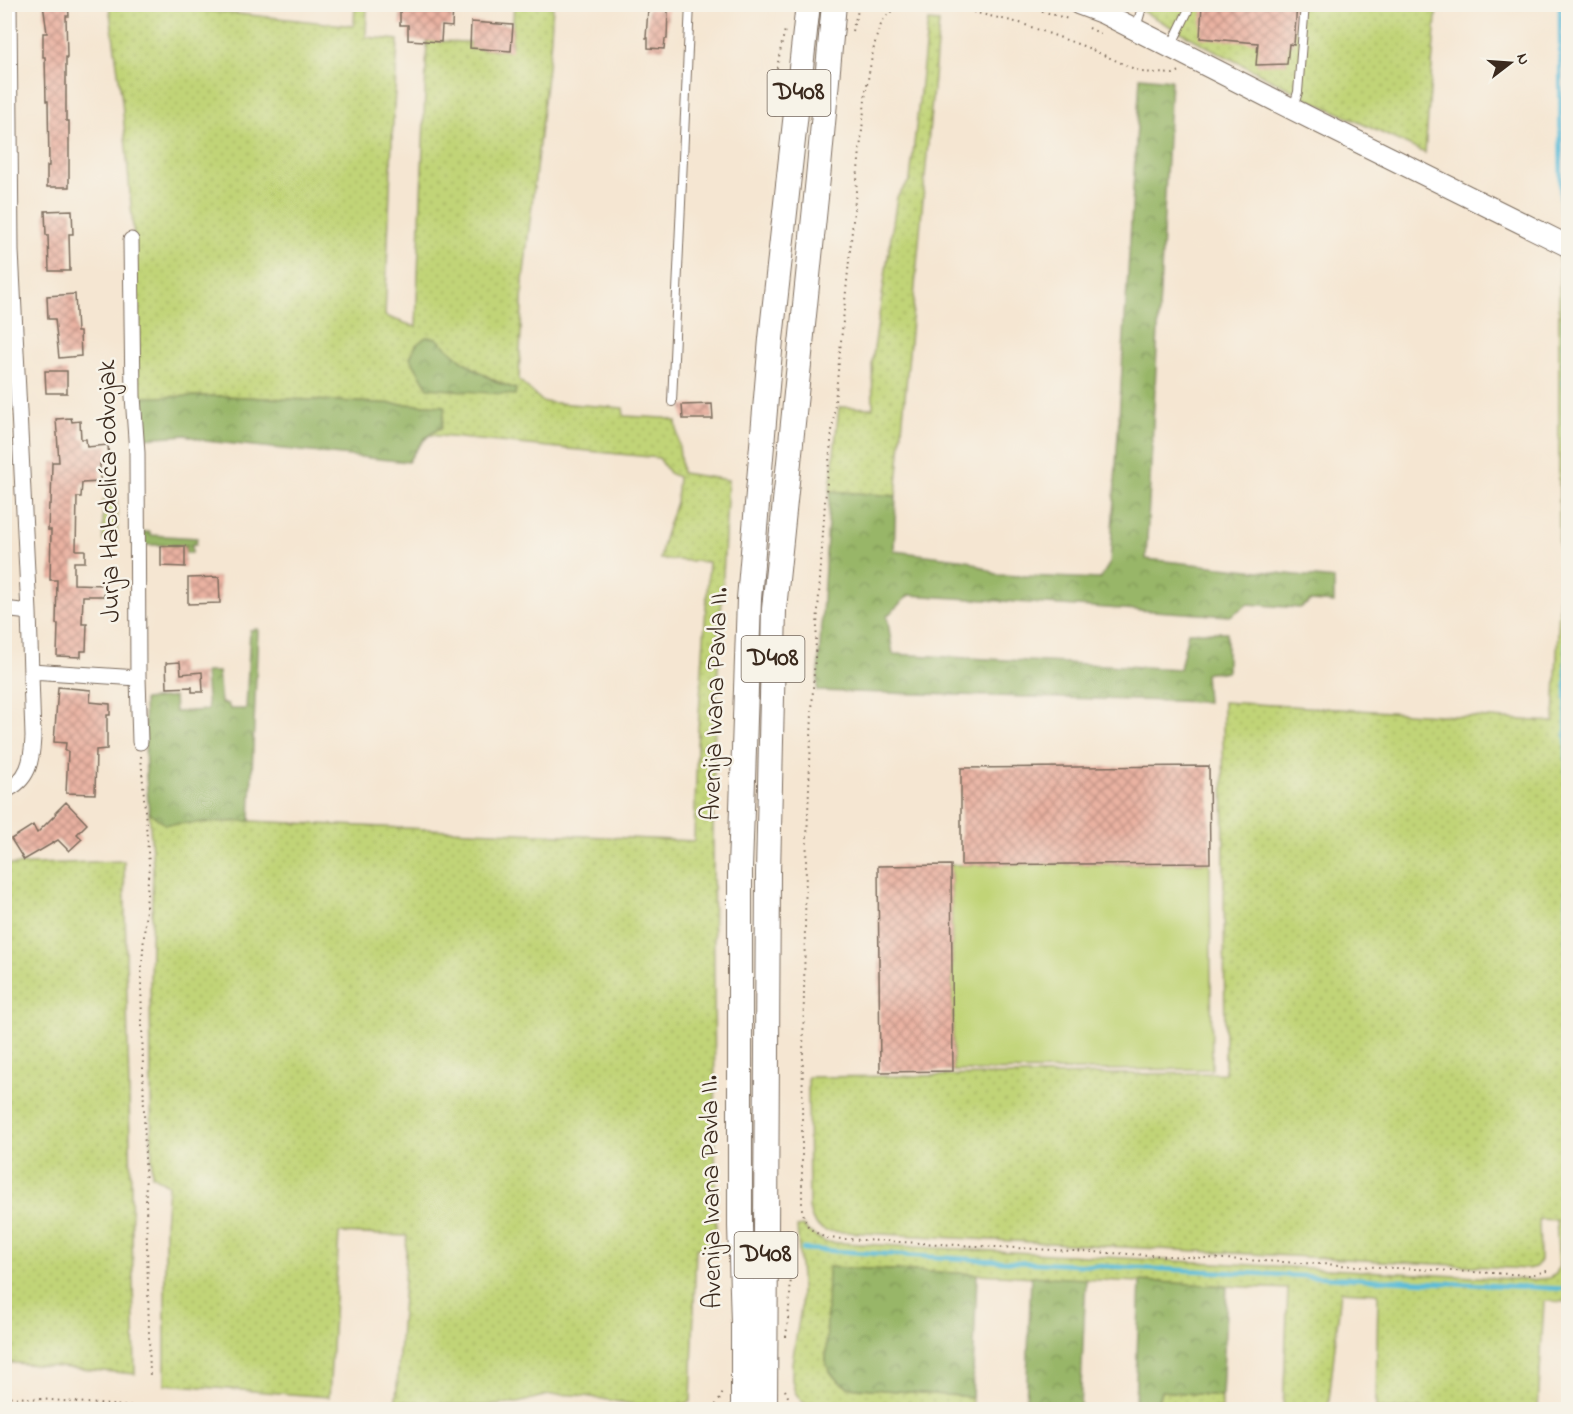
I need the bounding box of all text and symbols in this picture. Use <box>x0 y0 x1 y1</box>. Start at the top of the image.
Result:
north arrow <box>1480 33 1540 93</box>
text: N <box>1509 51 1536 68</box>
road number: D408 <box>768 70 830 116</box>
street label: Jurja Habdelića odvojak <box>88 359 132 623</box>
street label: Avenija Ivana Pavla II. <box>692 586 740 822</box>
road number: D408 <box>742 636 804 682</box>
street label: Avenija Ivana Pavla II. <box>690 1075 734 1309</box>
road number: D408 <box>734 1232 798 1278</box>

